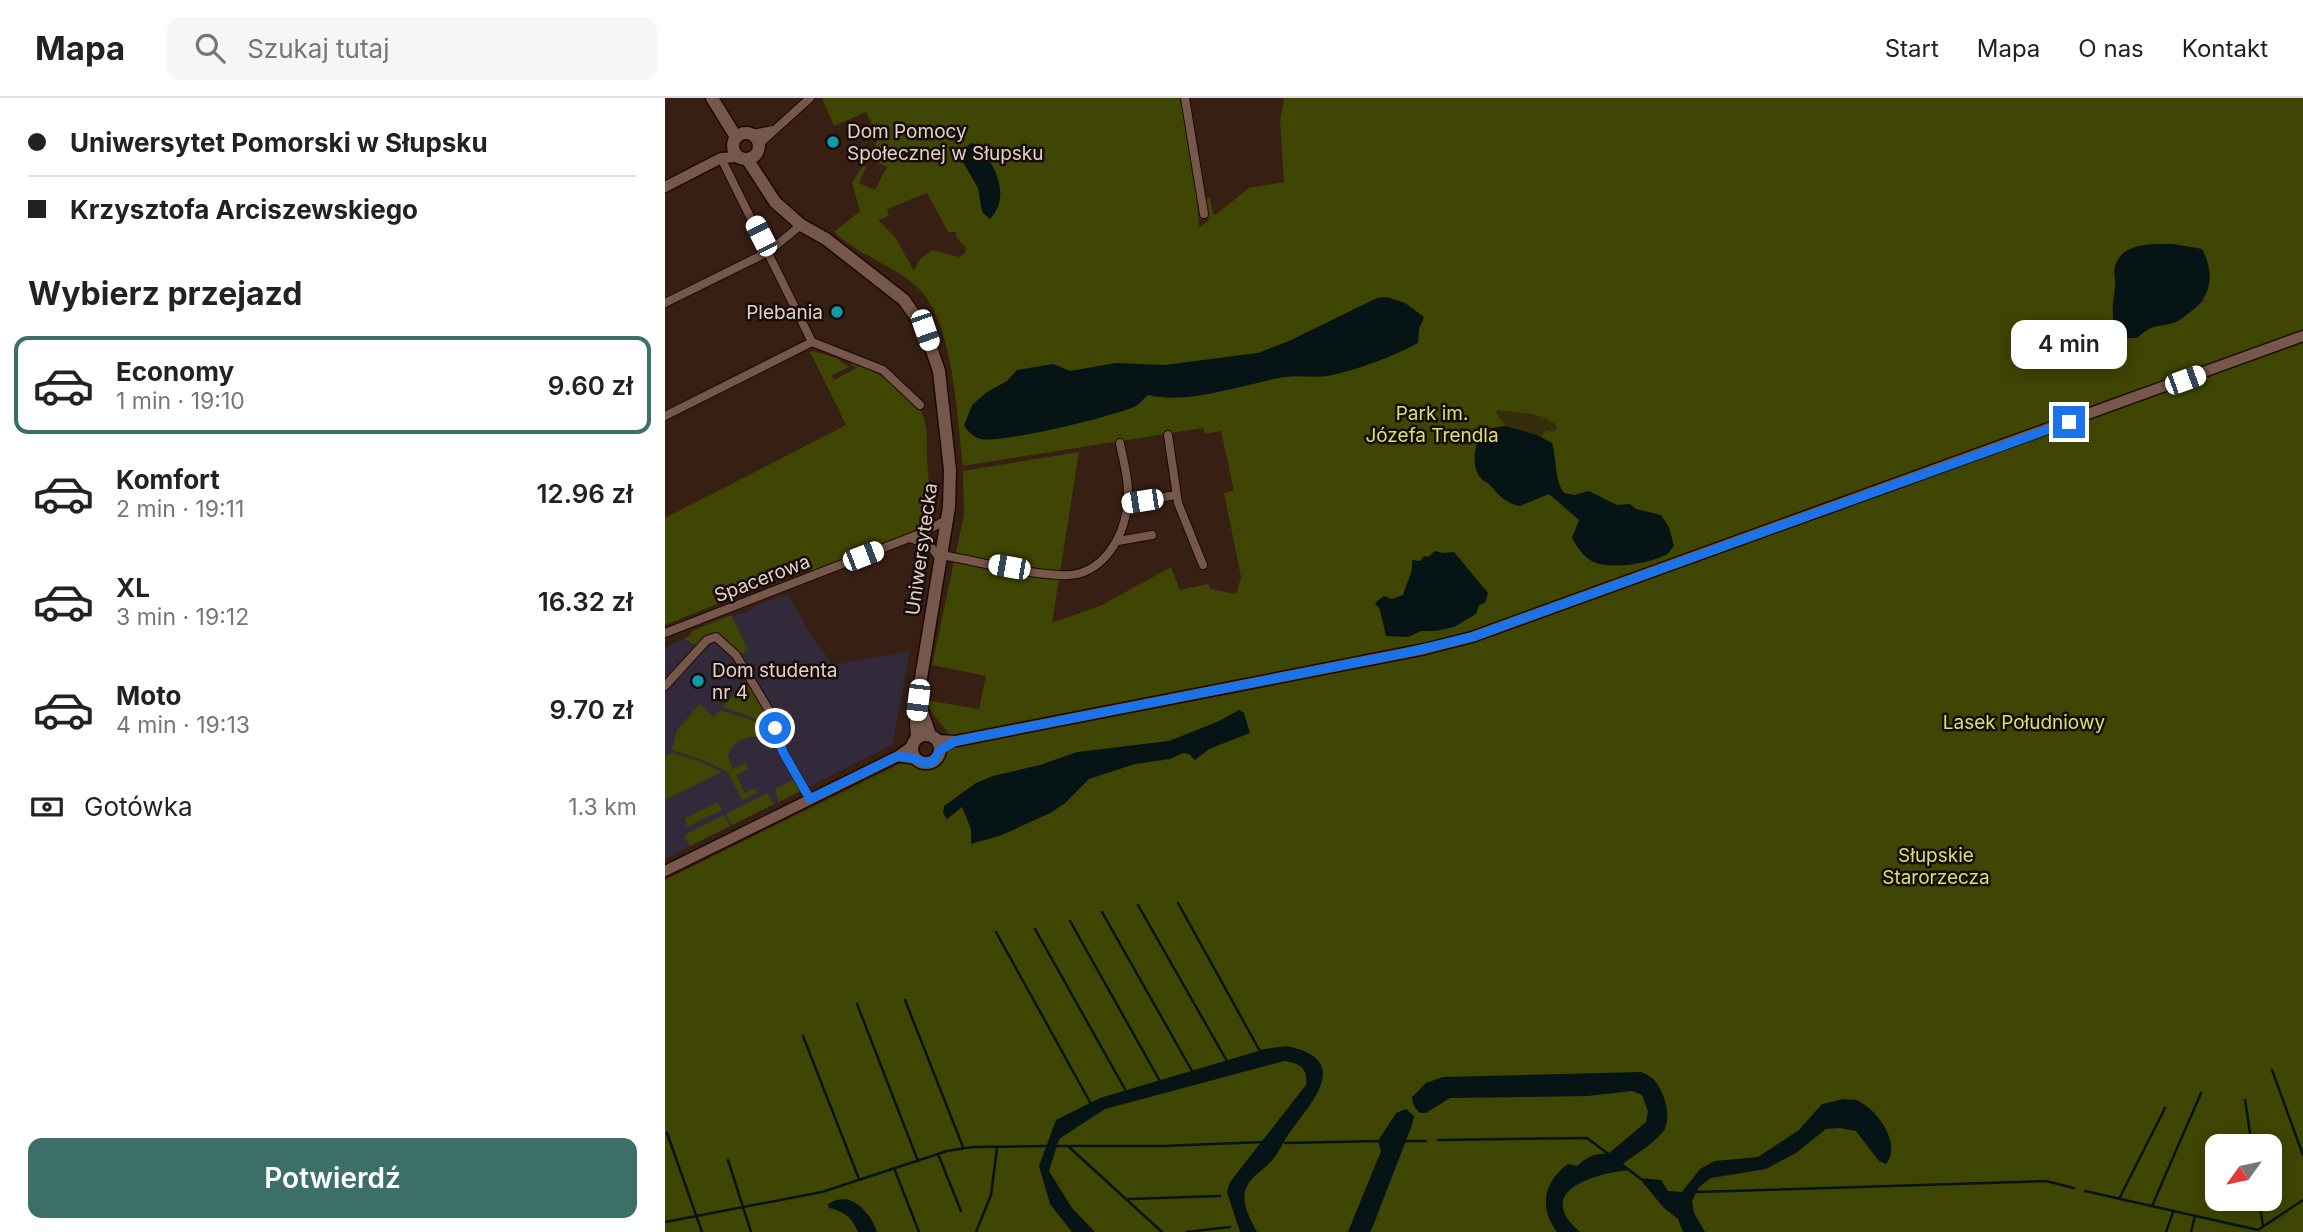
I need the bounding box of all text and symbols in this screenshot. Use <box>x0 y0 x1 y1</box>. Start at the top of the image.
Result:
search box <box>167 17 657 80</box>
text: Mapa <box>35 28 125 68</box>
icon: search <box>191 29 229 67</box>
text: Szukaj tutaj <box>247 33 390 64</box>
text: Start <box>1885 34 1939 63</box>
text: Mapa <box>1977 34 2040 63</box>
text: O nas <box>2078 34 2144 63</box>
text: Kontakt <box>2182 34 2268 63</box>
place label: Dom Pomocy Społecznej w Słupsku <box>847 120 1043 165</box>
text: Uniwersytet Pomorski w Słupsku <box>70 127 488 158</box>
marker: Dom Pomocy Społecznej w Słupsku <box>825 134 841 150</box>
text: Krzysztofa Arciszewskiego <box>70 194 418 225</box>
car <box>743 213 780 259</box>
text: Wybierz przejazd <box>28 274 302 313</box>
place label: Plebania <box>746 301 823 324</box>
marker: Plebania <box>829 304 845 320</box>
car <box>909 307 942 353</box>
callout: 4 min <box>2011 320 2127 370</box>
text: 4 min <box>2038 330 2100 358</box>
icon: car <box>32 354 95 417</box>
text: Economy <box>116 356 234 387</box>
car <box>2162 363 2209 397</box>
text: 9.60 zł <box>548 370 633 401</box>
text: 1 min · 19:10 <box>116 387 245 415</box>
park label: Park im. Józefa Trendla <box>1365 402 1499 447</box>
route end <box>2053 406 2085 438</box>
icon: car <box>32 462 95 525</box>
text: Komfort <box>116 464 220 495</box>
text: 12.96 zł <box>536 478 633 509</box>
street label: Uniwersytecka <box>901 481 942 617</box>
car <box>1120 487 1165 515</box>
text: 2 min · 19:11 <box>116 495 244 523</box>
car <box>840 539 887 573</box>
street label: Spacerowa <box>711 550 813 607</box>
car <box>987 553 1032 581</box>
icon: car <box>32 570 95 633</box>
text: XL <box>116 572 150 603</box>
text: 16.32 zł <box>538 586 633 617</box>
text: 3 min · 19:12 <box>116 603 249 631</box>
place label: Dom studenta nr 4 <box>712 659 838 704</box>
marker: Dom studenta nr 4 <box>690 673 706 689</box>
icon: car <box>32 678 95 741</box>
car <box>906 678 931 722</box>
text: Moto <box>116 680 181 711</box>
text: 9.70 zł <box>550 694 633 725</box>
text: 4 min · 19:13 <box>116 711 250 739</box>
park label: Lasek Południowy <box>1943 711 2105 734</box>
route start <box>759 712 791 744</box>
icon: cash <box>28 788 66 826</box>
text: Gotówka <box>84 791 193 822</box>
text: 1.3 km <box>568 793 637 821</box>
park label: Słupskie Starorzecza <box>1882 844 1990 889</box>
north arrow <box>2205 1134 2282 1211</box>
map controls <box>2205 1134 2282 1211</box>
button: Potwierdź <box>28 1138 637 1218</box>

